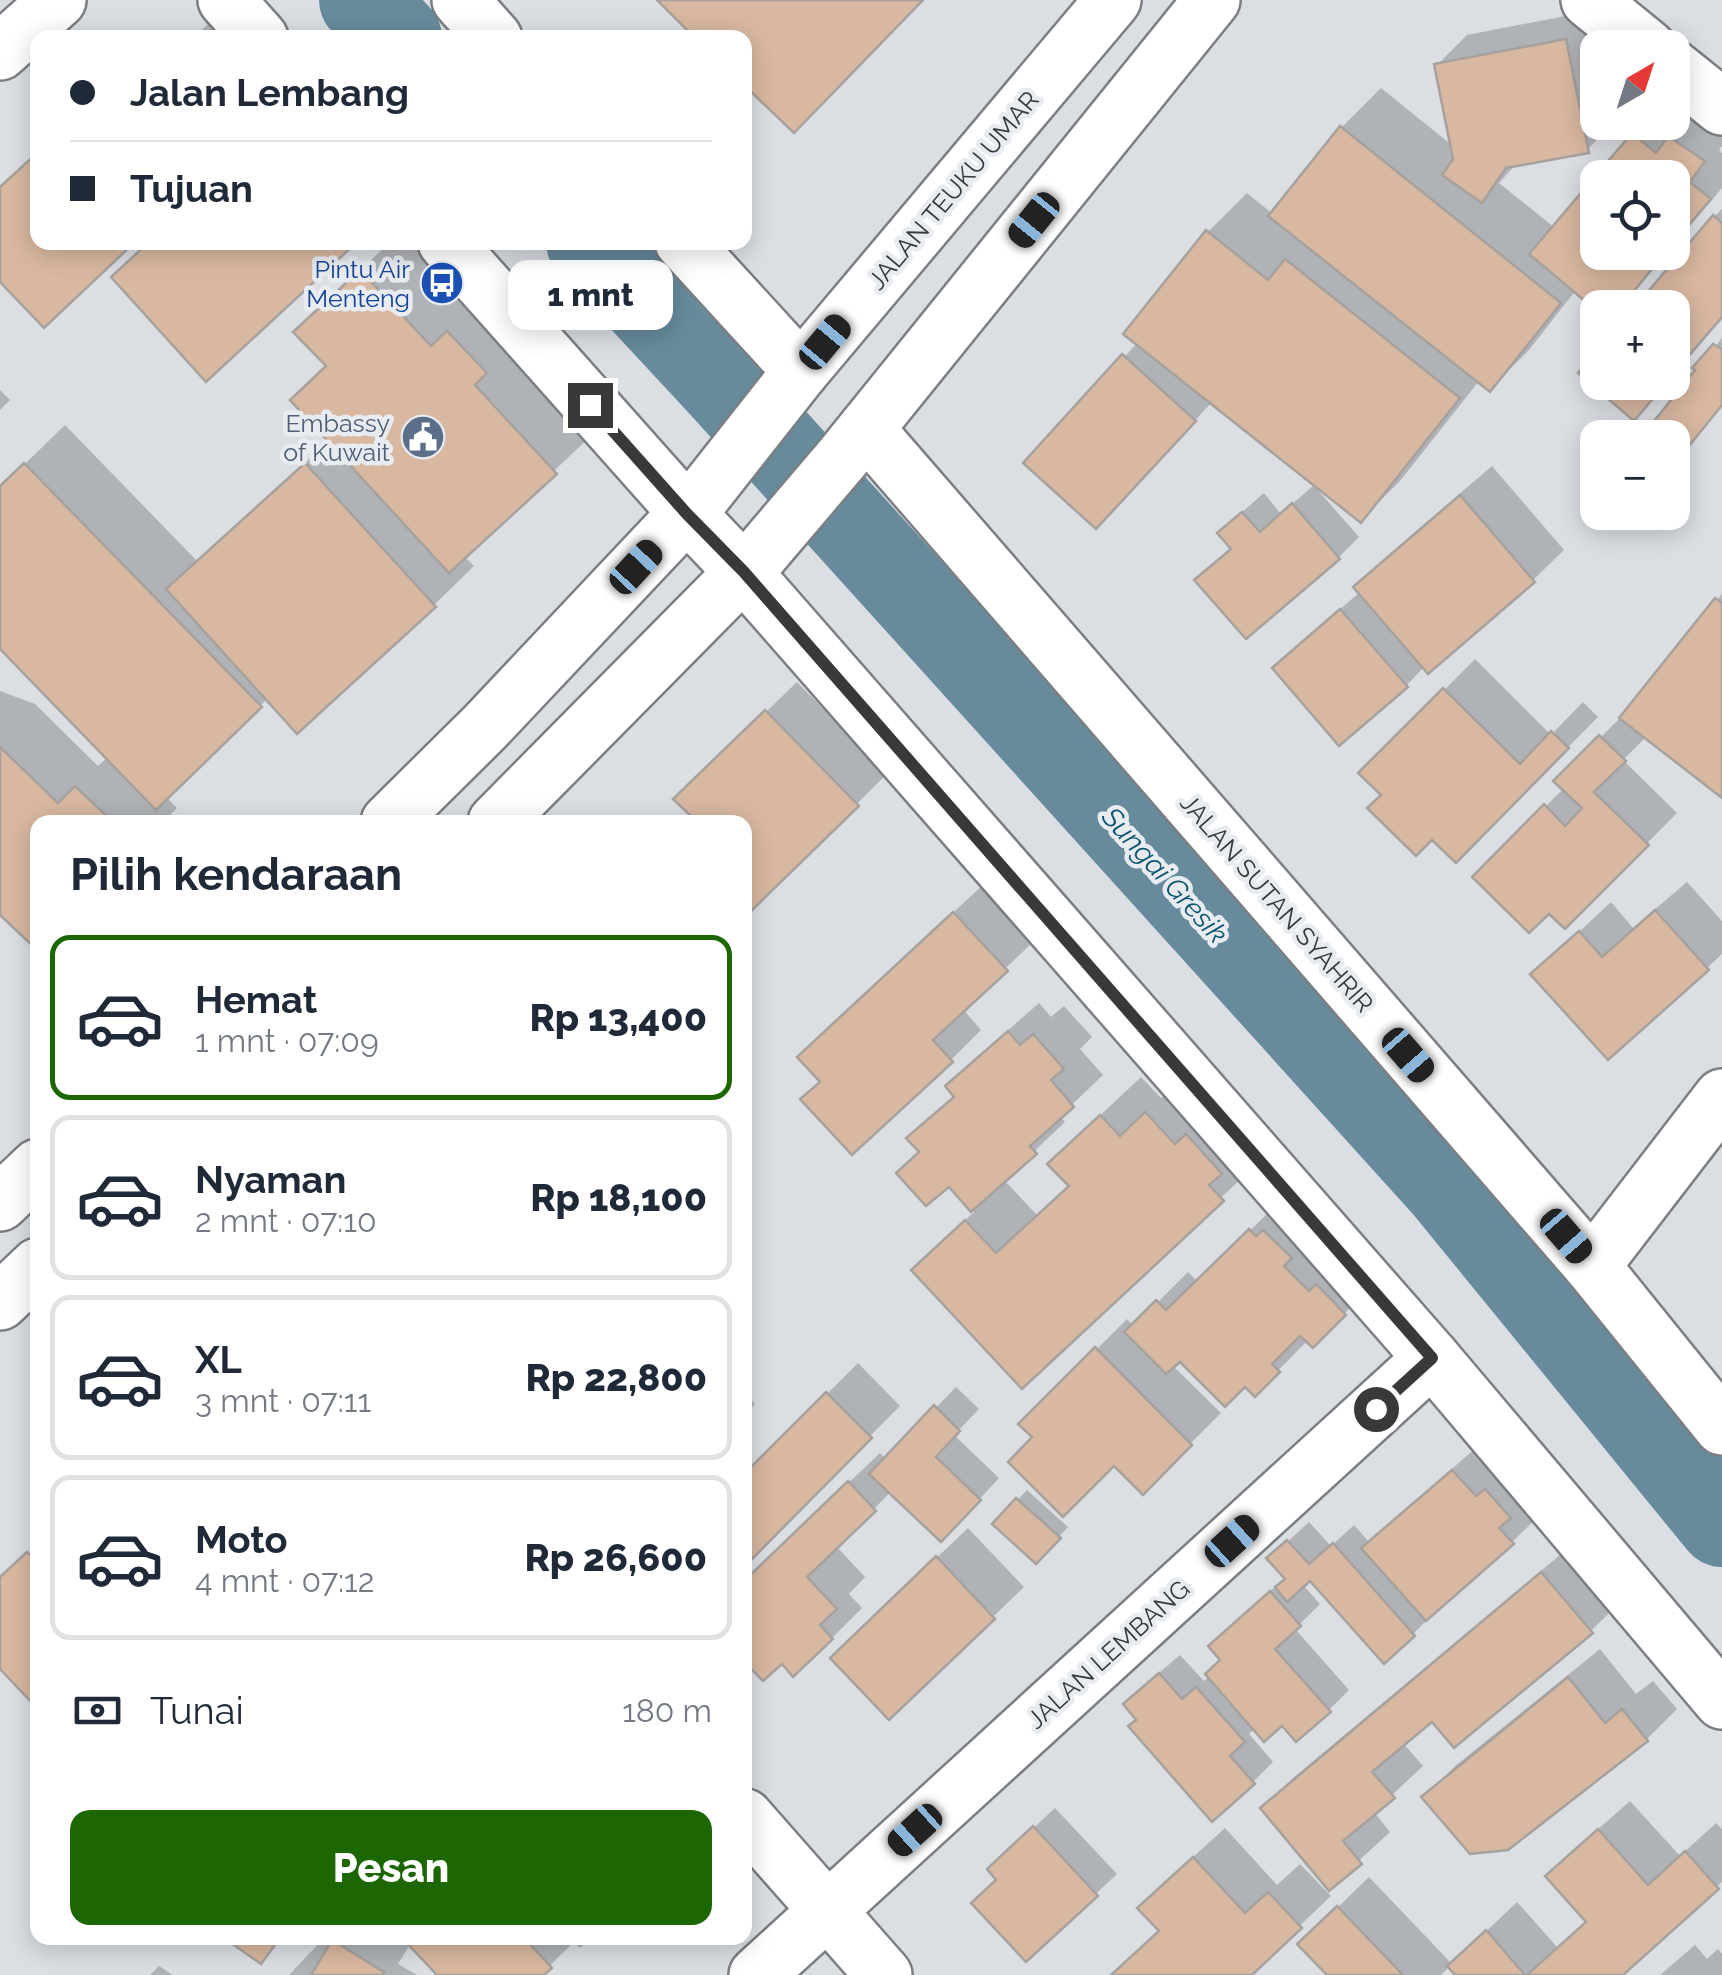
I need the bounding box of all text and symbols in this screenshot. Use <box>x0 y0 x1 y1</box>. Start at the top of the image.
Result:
north arrow <box>1580 30 1690 140</box>
map controls <box>1580 30 1690 530</box>
text: Jalan Lembang <box>130 70 409 115</box>
street label: JALAN TEUKU UMAR <box>861 85 1045 295</box>
button: locate <box>1580 160 1690 270</box>
text: Tujuan <box>130 166 253 211</box>
car <box>1003 187 1065 253</box>
place label: Pintu Air Menteng <box>306 254 410 313</box>
bus stop icon: Pintu Air Menteng <box>419 260 465 306</box>
callout: 1 mnt <box>508 260 672 330</box>
text: 1 mnt <box>547 276 634 313</box>
button: + <box>1580 290 1690 400</box>
car <box>794 309 856 375</box>
route end <box>568 383 613 428</box>
place label: Embassy of Kuwait <box>283 408 391 467</box>
public building icon: Embassy of Kuwait <box>400 414 446 460</box>
button: − <box>1580 420 1690 530</box>
car <box>605 535 667 599</box>
street label: JALAN SUTAN SYAHRIR <box>1174 788 1380 1018</box>
water label: Sungai Gresik <box>1094 800 1234 950</box>
text: Pilih kendaraan <box>70 848 402 901</box>
icon: car <box>75 973 165 1063</box>
text: Hemat <box>195 977 317 1022</box>
text: Rp 13,400 <box>529 995 707 1040</box>
text: 1 mnt · 07:09 <box>195 1022 379 1059</box>
car <box>1377 1023 1439 1087</box>
icon: car <box>75 1153 165 1243</box>
text: Nyaman <box>195 1157 346 1202</box>
text: Rp 18,100 <box>530 1175 707 1220</box>
text: 2 mnt · 07:10 <box>195 1202 377 1239</box>
car <box>1535 1204 1597 1268</box>
icon: car <box>75 1333 165 1423</box>
text: XL <box>195 1337 242 1382</box>
text: Rp 22,800 <box>526 1355 707 1400</box>
text: 3 mnt · 07:11 <box>195 1382 371 1419</box>
route start <box>1354 1387 1399 1432</box>
car <box>1200 1510 1264 1572</box>
icon: car <box>75 1513 165 1603</box>
text: Moto <box>195 1517 288 1562</box>
text: Rp 26,600 <box>524 1535 707 1580</box>
text: 4 mnt · 07:12 <box>195 1562 374 1599</box>
street label: JALAN LEMBANG <box>1021 1573 1195 1735</box>
icon: cash <box>70 1683 125 1738</box>
text: Tunai <box>150 1688 244 1733</box>
text: 180 m <box>622 1692 712 1729</box>
car <box>883 1799 947 1861</box>
button: Pesan <box>70 1810 712 1925</box>

